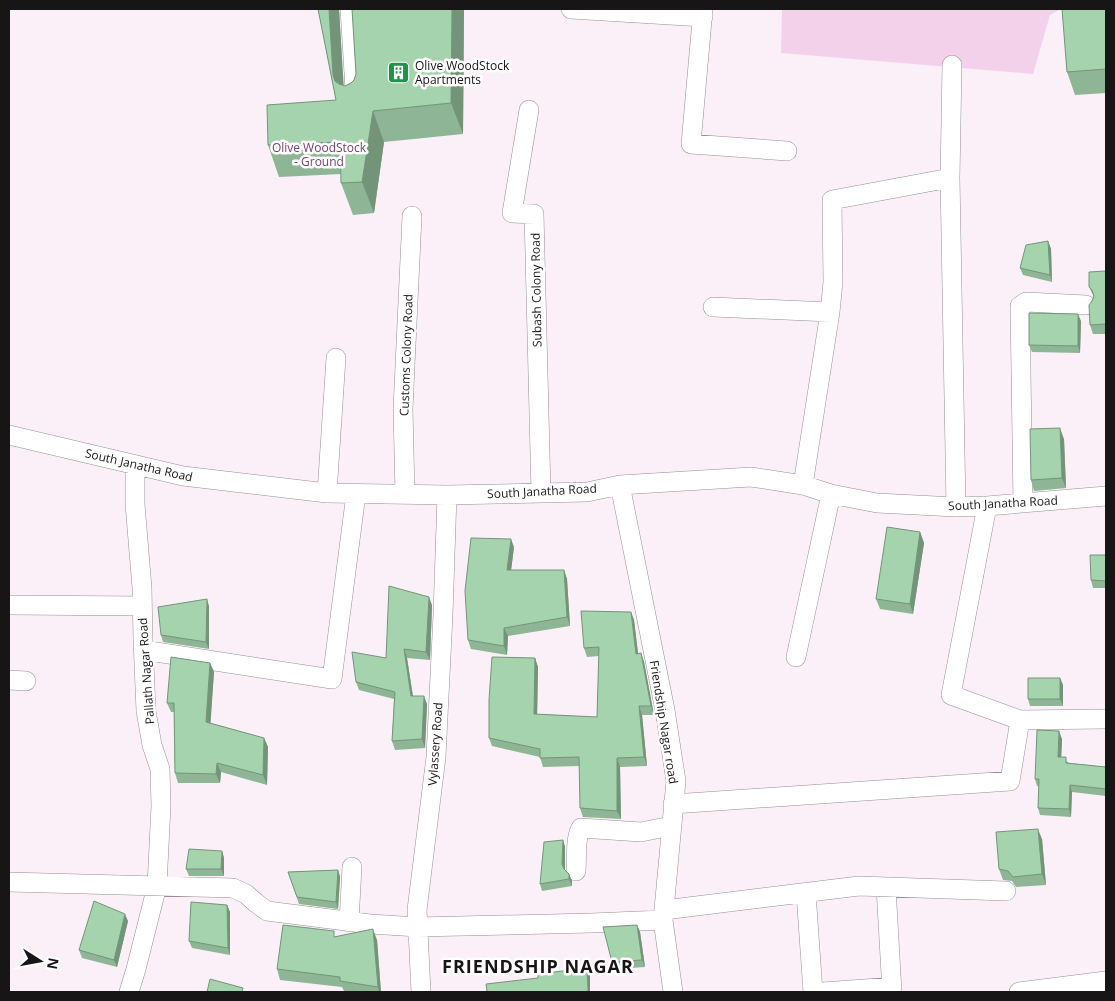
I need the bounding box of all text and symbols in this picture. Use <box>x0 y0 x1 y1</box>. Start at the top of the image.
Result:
place label: Olive WoodStock Apartments <box>415 57 510 88</box>
building icon: Olive WoodStock Apartments <box>387 60 411 84</box>
park label: Olive WoodStock - Ground <box>272 139 367 170</box>
street label: Subash Colony Road <box>527 233 545 347</box>
street label: Customs Colony Road <box>395 294 417 416</box>
street label: South Janatha Road <box>84 444 194 486</box>
street label: South Janatha Road <box>487 480 597 502</box>
street label: South Janatha Road <box>948 492 1058 514</box>
street label: Pallath Nagar Road <box>134 617 158 725</box>
street label: Friendship Nagar road <box>646 659 682 785</box>
street label: Vylassery Road <box>424 702 446 786</box>
north arrow <box>15 936 65 986</box>
district label: FRIENDSHIP NAGAR <box>442 954 634 978</box>
text: N <box>43 956 64 971</box>

